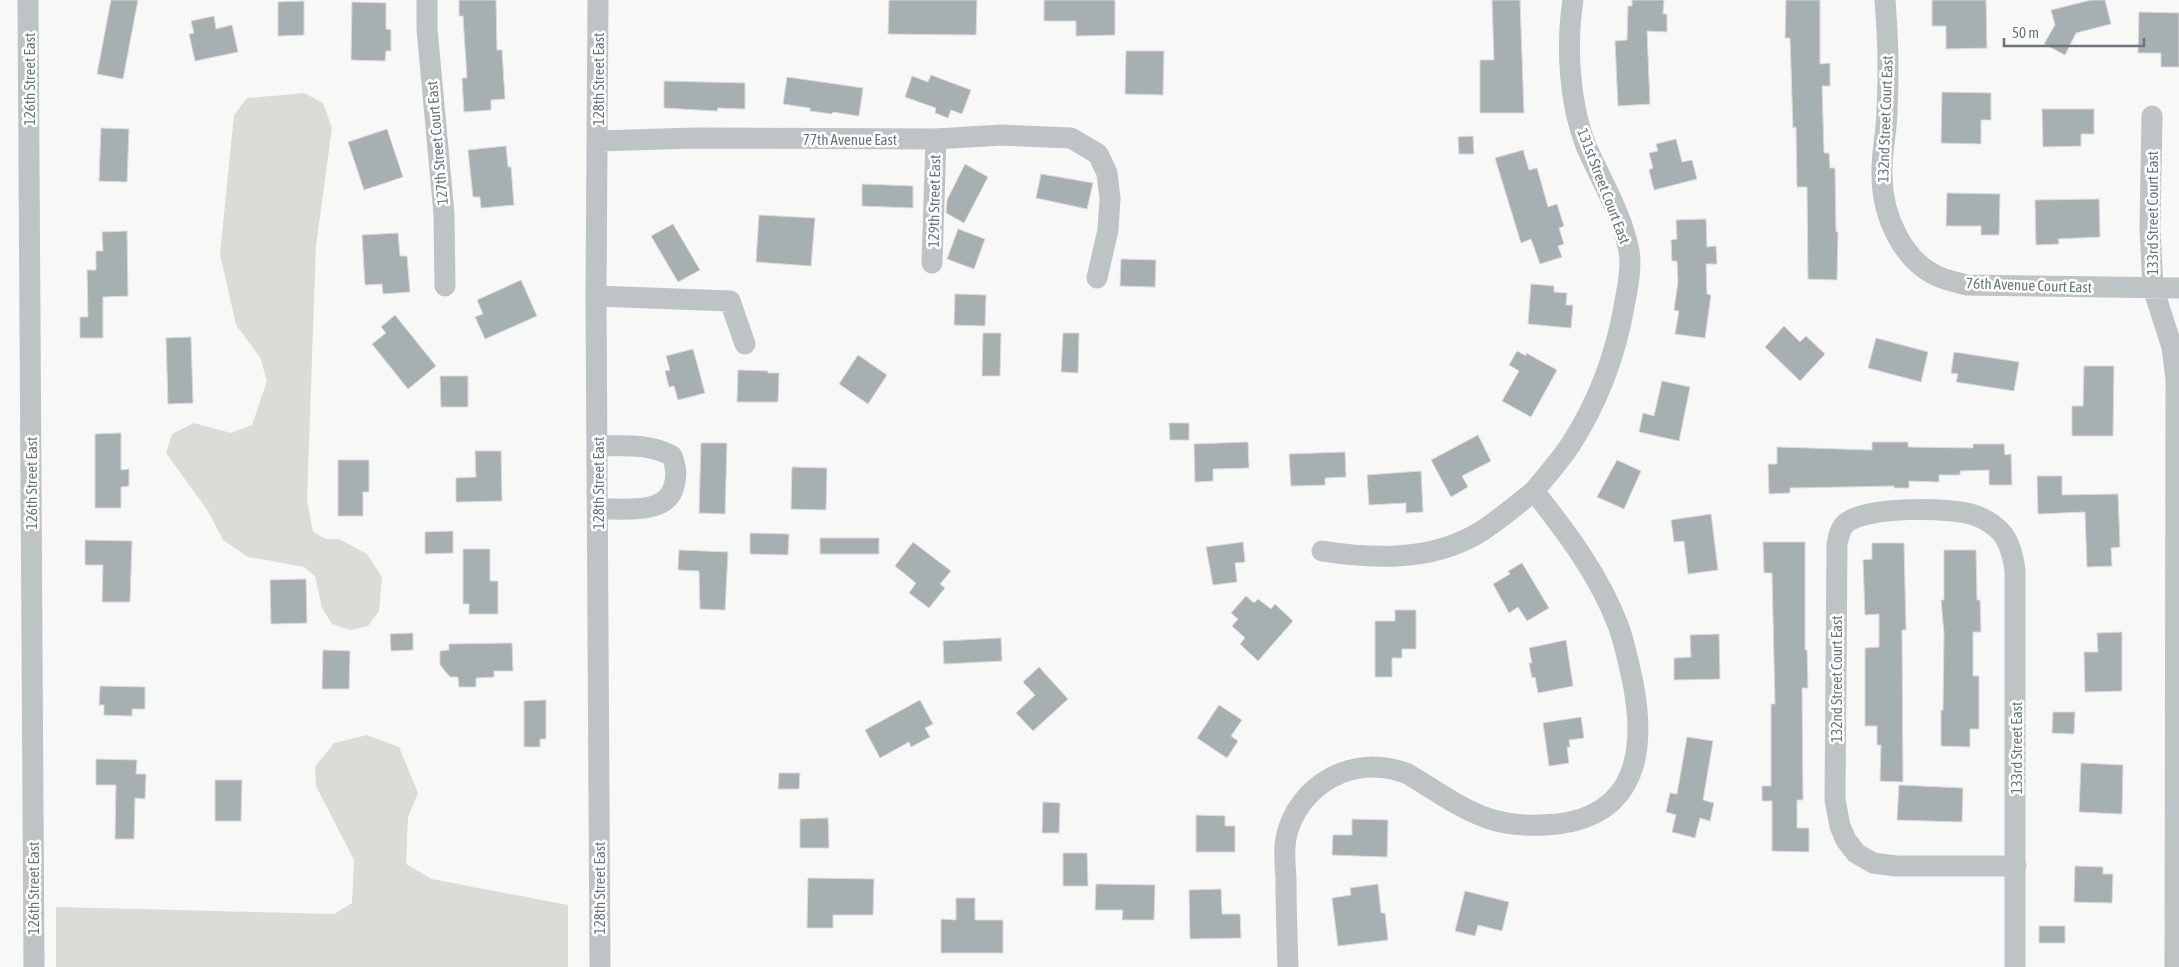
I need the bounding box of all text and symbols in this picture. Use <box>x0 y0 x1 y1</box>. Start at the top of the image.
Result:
scale bar <box>2004 15 2144 47</box>
text: 50 m <box>2012 24 2039 41</box>
street label: 126th Street East <box>21 33 38 125</box>
street label: 128th Street East <box>590 33 607 125</box>
street label: 132nd Street Court East <box>1874 55 1896 183</box>
street label: 127th Street Court East <box>423 80 451 206</box>
street label: 131st Street Court East <box>1574 126 1634 246</box>
street label: 77th Avenue East <box>803 131 897 148</box>
street label: 133rd Street Court East <box>2144 151 2161 275</box>
street label: 129th Street East <box>925 154 943 248</box>
street label: 76th Avenue Court East <box>1966 274 2092 296</box>
street label: 126th Street East <box>23 437 40 529</box>
street label: 128th Street East <box>590 437 607 529</box>
street label: 132nd Street Court East <box>1828 615 1845 743</box>
street label: 133rd Street East <box>2008 702 2025 794</box>
street label: 126th Street East <box>25 842 42 934</box>
street label: 128th Street East <box>591 842 608 934</box>

